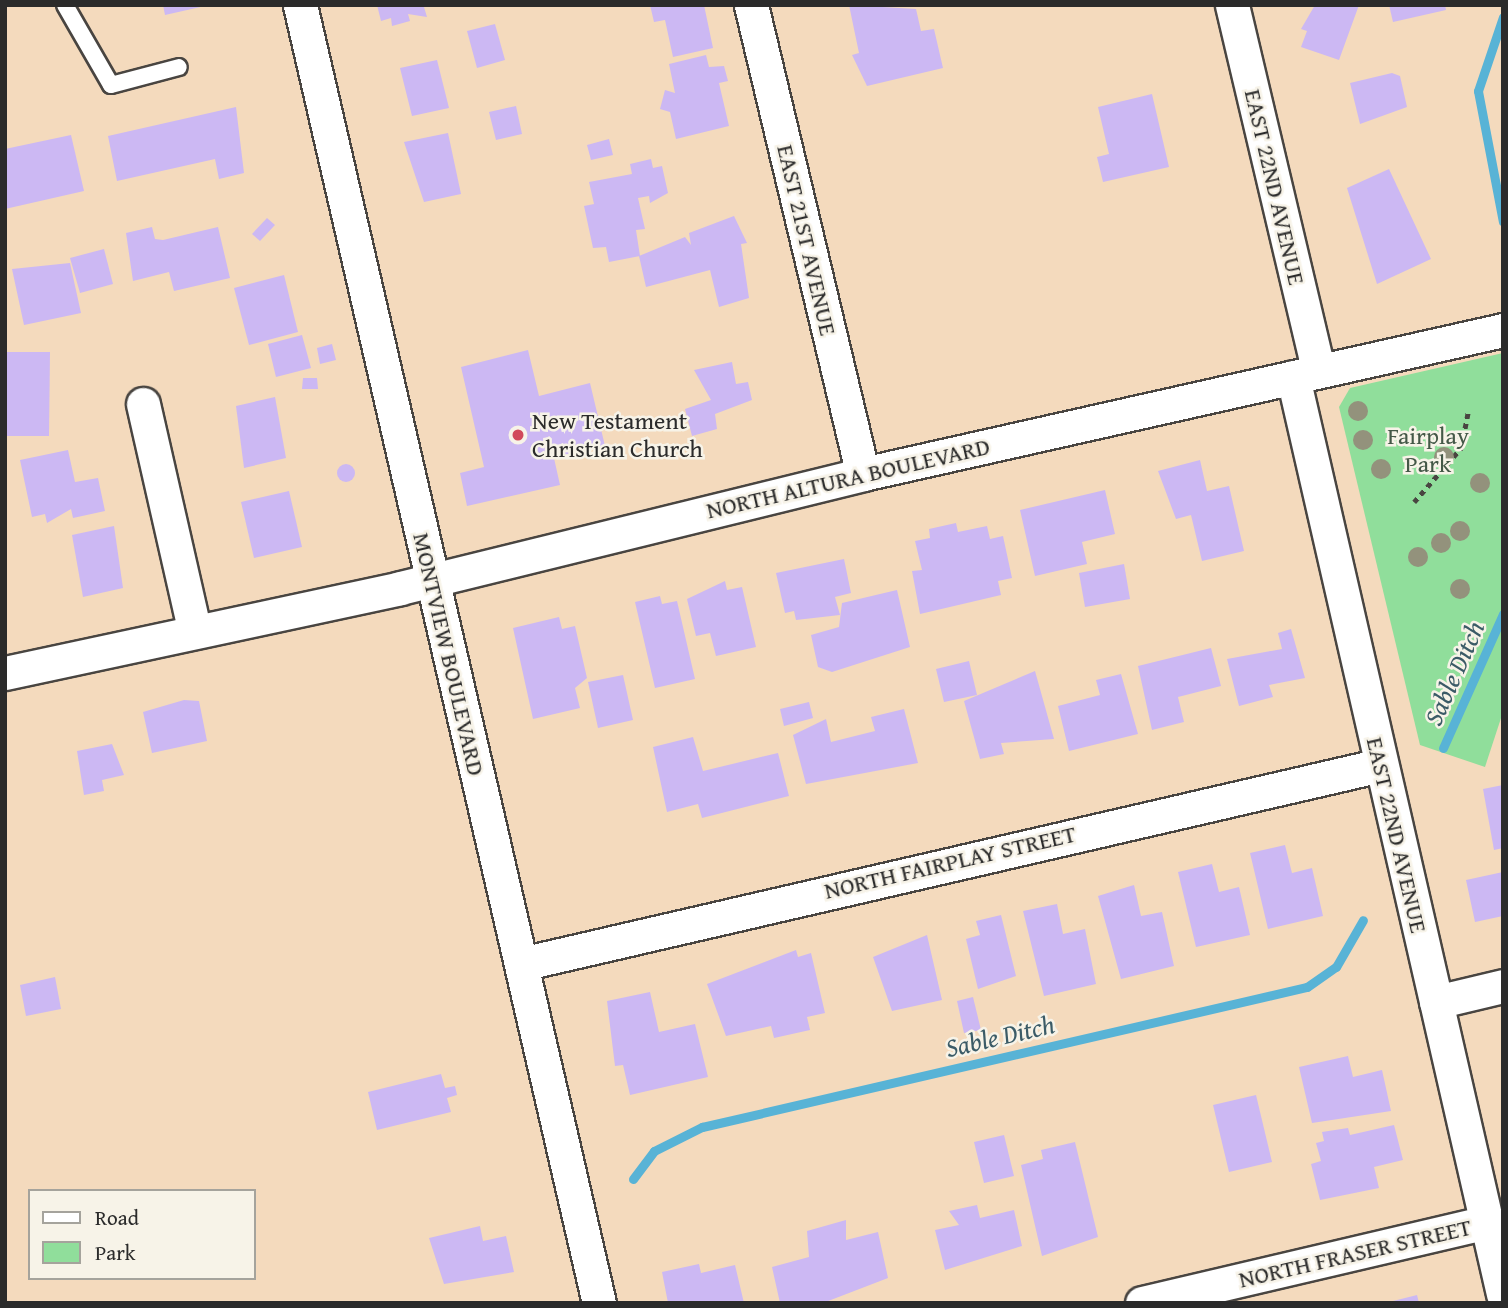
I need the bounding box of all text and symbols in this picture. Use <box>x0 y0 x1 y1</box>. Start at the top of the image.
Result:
street label: EAST 22ND AVENUE <box>1238 86 1312 288</box>
street label: EAST 21ST AVENUE <box>771 142 843 338</box>
place label: New Testament Christian Church <box>532 407 703 463</box>
park label: Fairplay Park <box>1387 422 1469 478</box>
marker: New Testament Christian Church <box>510 427 526 443</box>
street label: NORTH ALTURA BOULEVARD <box>703 431 993 525</box>
street label: MONTVIEW BOULEVARD <box>407 530 491 778</box>
water label: Sable Ditch <box>1417 616 1491 730</box>
street label: EAST 22ND AVENUE <box>1360 734 1434 936</box>
street label: NORTH FAIRPLAY STREET <box>821 819 1079 905</box>
water label: Sable Ditch <box>942 1008 1058 1064</box>
legend <box>28 1189 256 1280</box>
text: Road <box>95 1202 139 1233</box>
street label: NORTH FRASER STREET <box>1236 1212 1474 1294</box>
text: Park <box>95 1237 136 1268</box>

